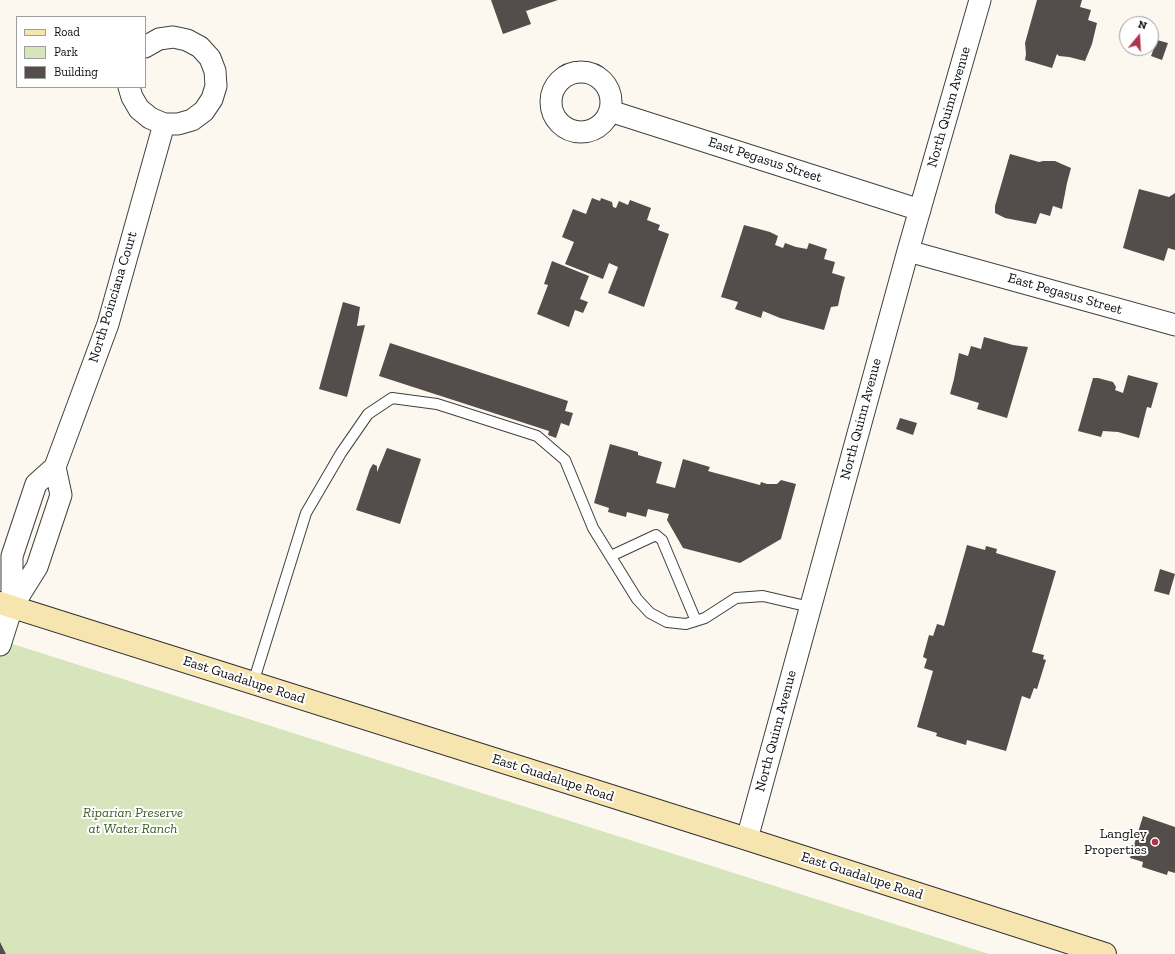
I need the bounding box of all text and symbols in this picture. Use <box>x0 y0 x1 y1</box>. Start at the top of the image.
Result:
legend <box>16 16 146 88</box>
north arrow <box>1119 16 1159 56</box>
text: N <box>1137 18 1149 33</box>
text: Road <box>54 25 80 39</box>
text: Park <box>54 45 78 59</box>
street label: North Quinn Avenue <box>924 45 974 169</box>
text: Building <box>54 65 98 79</box>
street label: East Pegasus Street <box>706 134 824 186</box>
street label: North Poinciana Court <box>85 229 141 365</box>
street label: East Pegasus Street <box>1006 270 1124 318</box>
street label: North Quinn Avenue <box>837 356 885 482</box>
street label: East Guadalupe Road <box>181 652 307 708</box>
street label: North Quinn Avenue <box>752 668 800 794</box>
street label: East Guadalupe Road <box>490 750 616 806</box>
park label: Riparian Preserve at Water Ranch <box>83 805 183 838</box>
place label: Langley Properties <box>1084 826 1147 858</box>
marker: Langley Properties <box>1150 837 1160 847</box>
street label: East Guadalupe Road <box>799 848 925 904</box>

